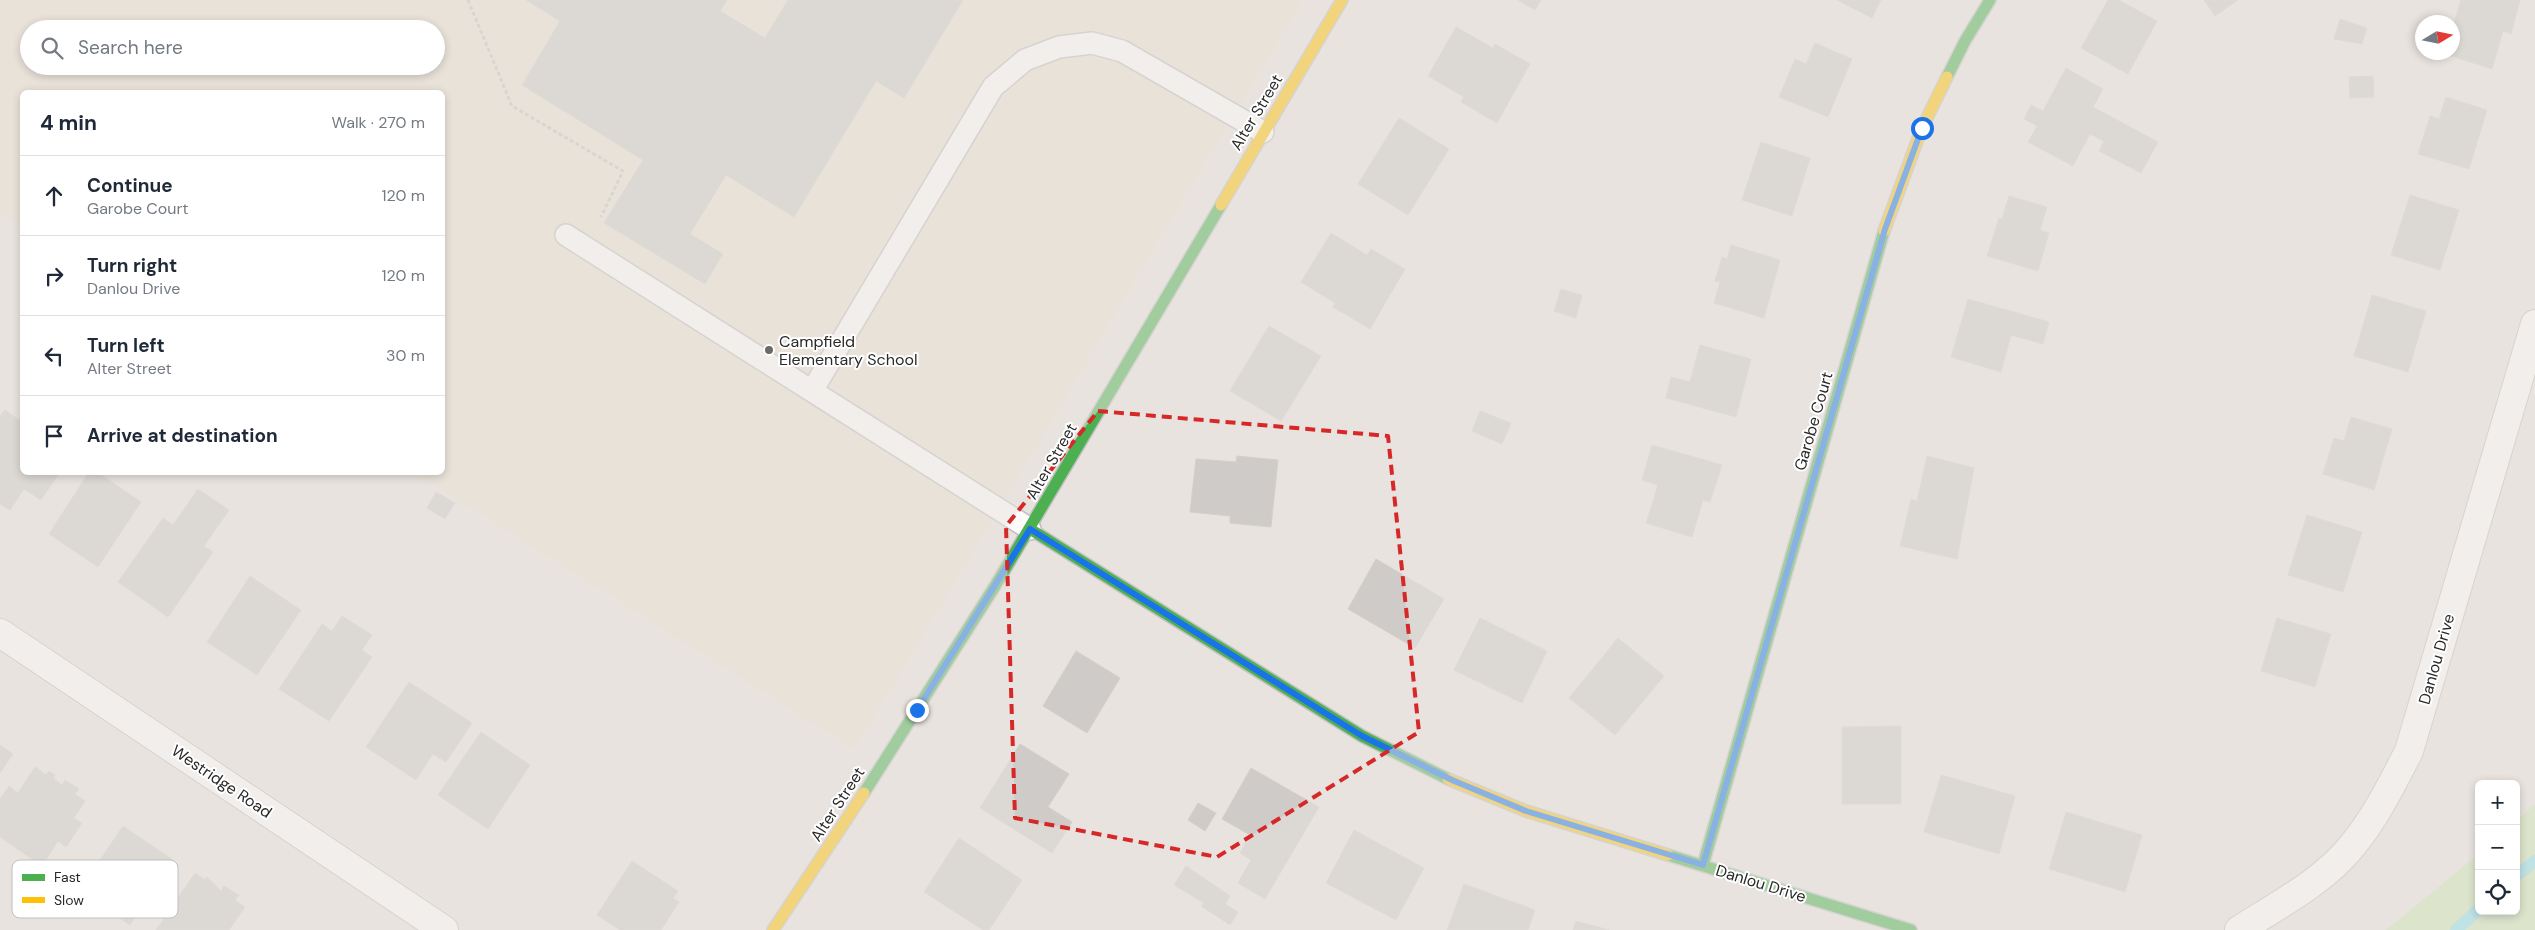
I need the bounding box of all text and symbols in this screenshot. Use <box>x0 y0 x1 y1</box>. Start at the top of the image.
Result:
north arrow <box>2415 15 2460 60</box>
search box <box>20 20 445 75</box>
icon: search <box>38 34 66 62</box>
text: Search here <box>78 35 183 60</box>
street label: Alter Street <box>1226 70 1287 154</box>
text: 4 min <box>40 109 97 137</box>
text: Walk · 270 m <box>332 112 425 133</box>
route start <box>1911 117 1934 140</box>
text: Continue <box>87 173 173 198</box>
icon: ahead <box>40 182 68 210</box>
text: 120 m <box>381 185 425 206</box>
text: Garobe Court <box>87 198 189 219</box>
text: Turn right <box>87 253 177 278</box>
icon: right <box>40 262 68 290</box>
text: 120 m <box>381 265 425 286</box>
text: Danlou Drive <box>87 278 180 299</box>
place label: Campfield Elementary School <box>779 331 917 370</box>
text: Turn left <box>87 333 165 358</box>
icon: left <box>40 342 68 370</box>
marker: Campfield Elementary School <box>763 344 775 356</box>
text: 30 m <box>386 345 425 366</box>
text: Alter Street <box>87 358 172 379</box>
street label: Garobe Court <box>1789 369 1838 473</box>
street label: Alter Street <box>1021 419 1082 503</box>
icon: arrive <box>40 422 68 450</box>
text: Arrive at destination <box>87 423 278 448</box>
street label: Danlou Drive <box>2414 611 2459 707</box>
route end <box>906 699 929 722</box>
street label: Westridge Road <box>167 740 276 823</box>
street label: Alter Street <box>806 763 869 846</box>
map controls <box>2475 780 2520 915</box>
button: + <box>2475 780 2520 825</box>
button: − <box>2475 825 2520 870</box>
legend <box>12 860 178 918</box>
street label: Danlou Drive <box>1713 860 1809 907</box>
text: Fast <box>54 868 81 886</box>
button: locate <box>2475 870 2520 915</box>
text: Slow <box>54 891 84 909</box>

